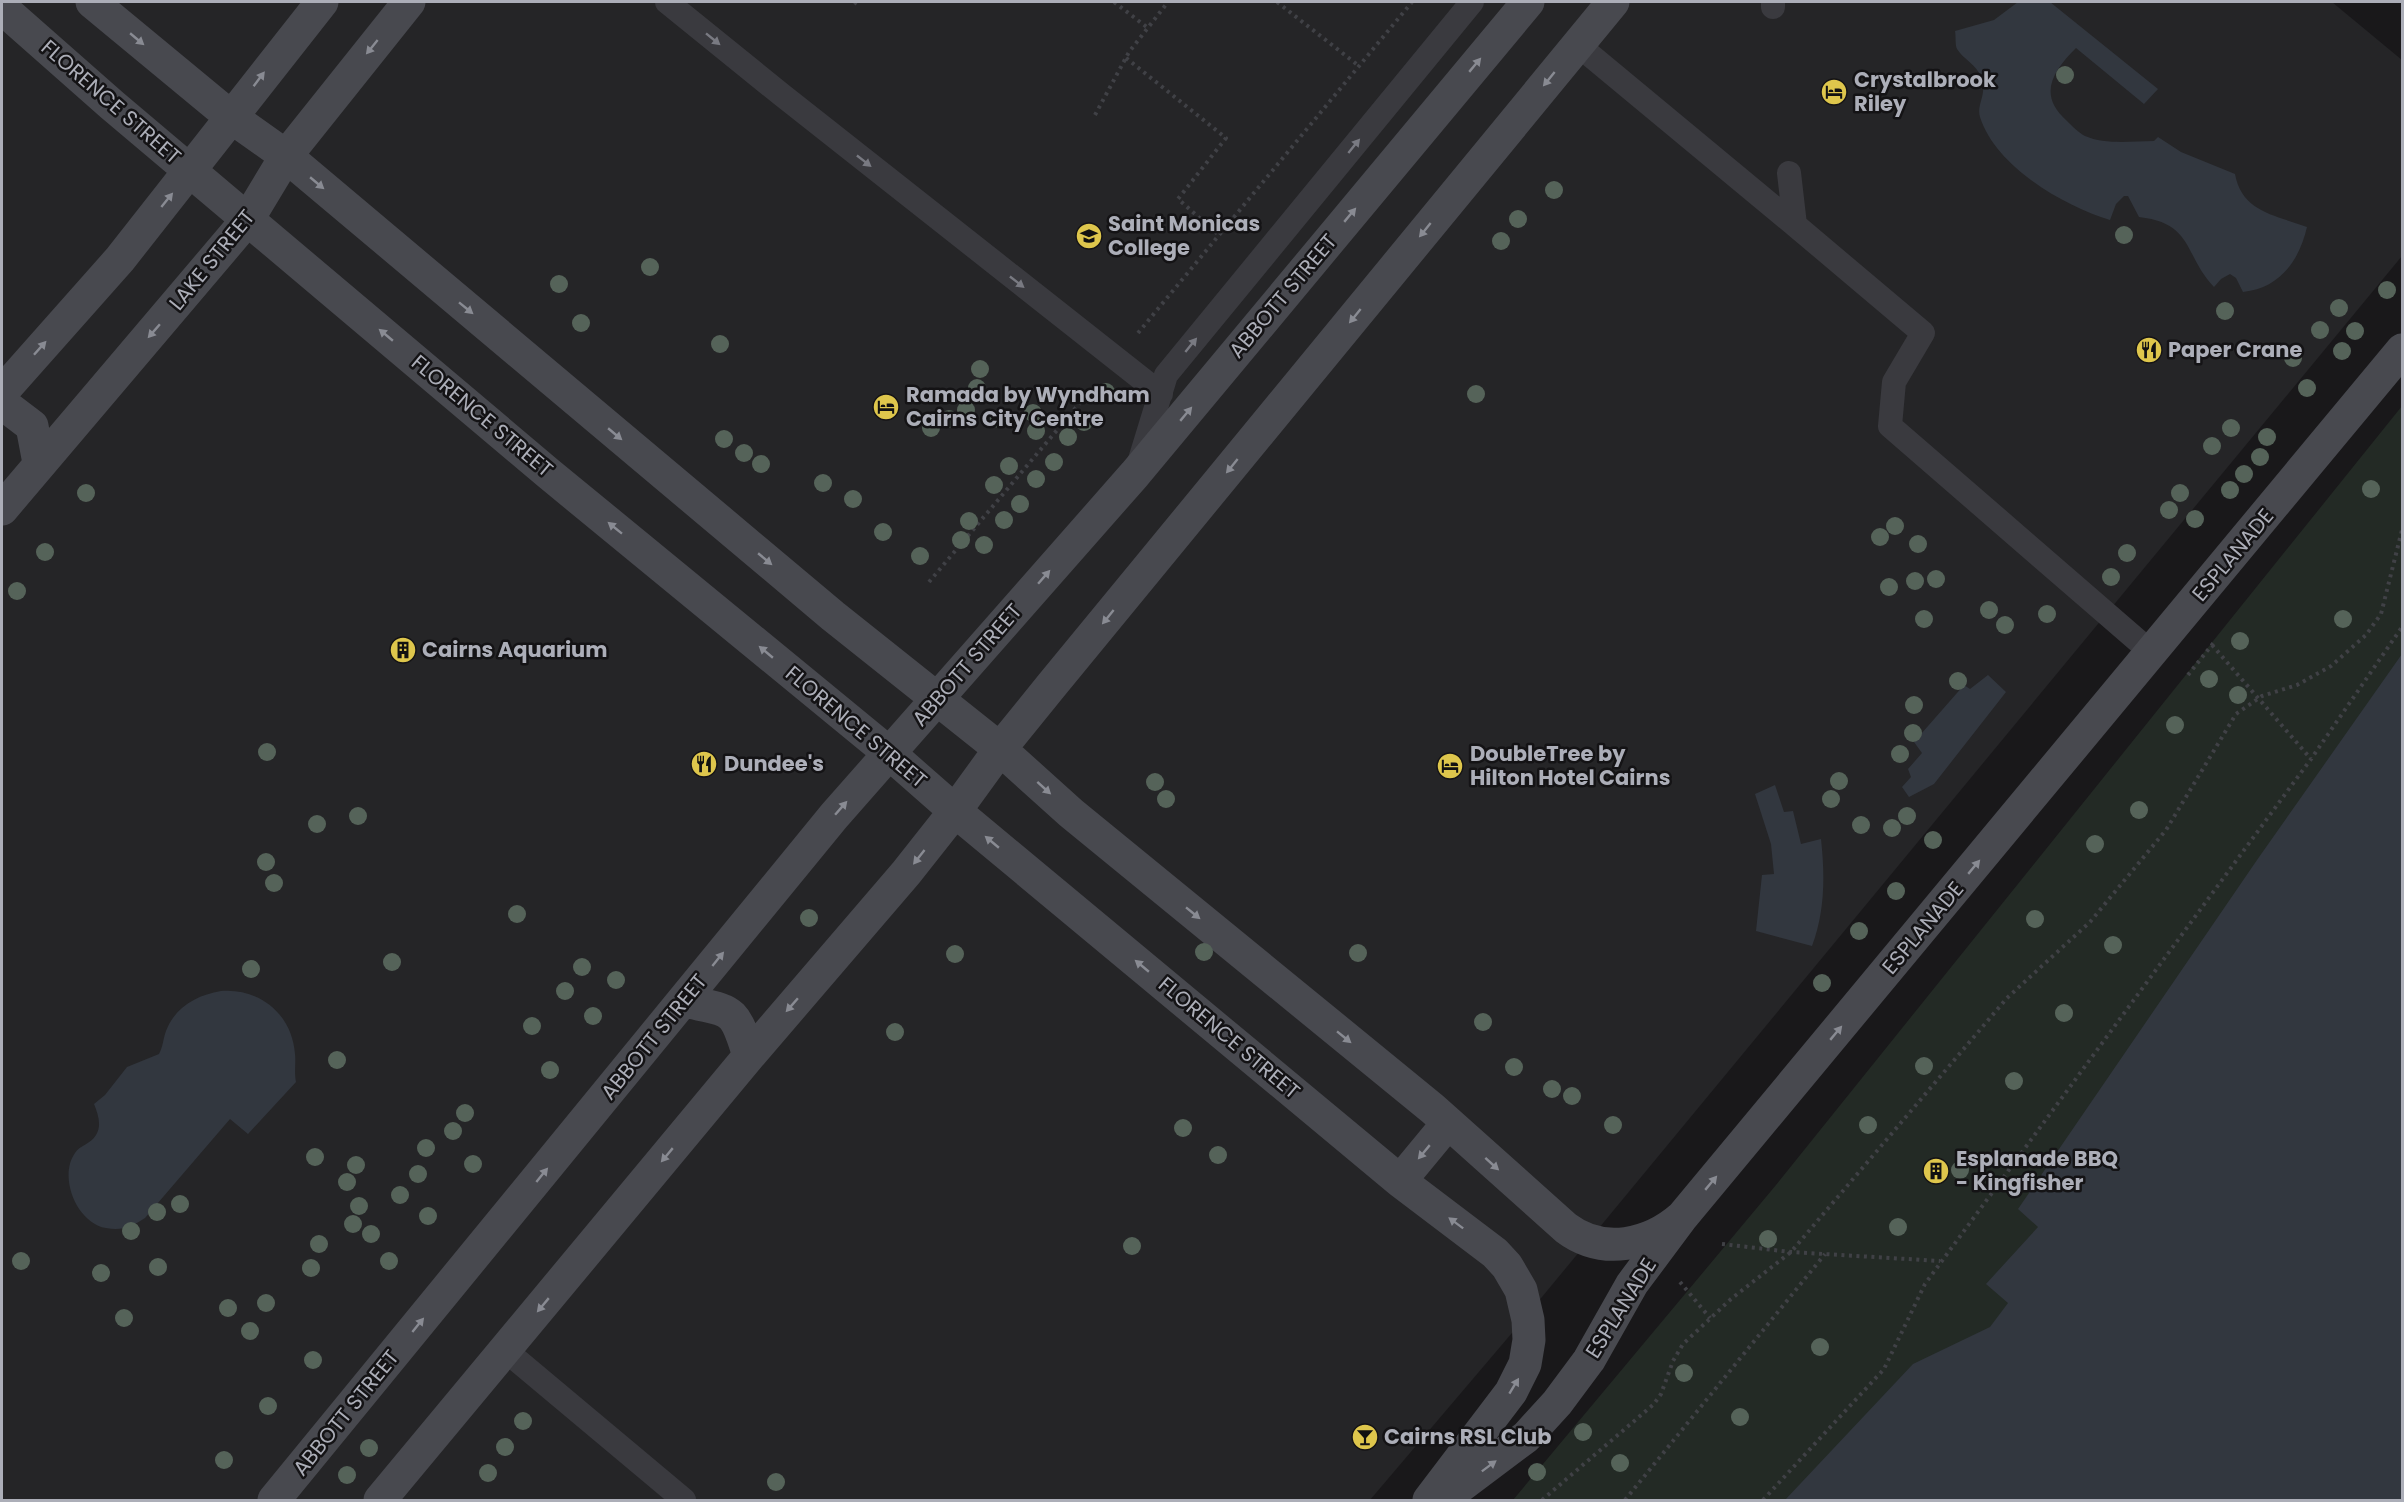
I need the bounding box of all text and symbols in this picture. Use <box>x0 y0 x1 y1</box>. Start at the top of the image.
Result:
one-way arrow <box>129 32 144 45</box>
one-way arrow <box>705 32 720 44</box>
street label: FLORENCE STREET <box>35 33 187 170</box>
one-way arrow <box>366 39 379 54</box>
one-way arrow <box>1468 58 1481 73</box>
place label: Crystalbrook Riley <box>1854 65 1996 118</box>
one-way arrow <box>1543 71 1556 86</box>
one-way arrow <box>253 72 265 87</box>
hotel icon: Crystalbrook Riley <box>1819 77 1849 107</box>
one-way arrow <box>1347 138 1360 153</box>
one-way arrow <box>857 154 872 166</box>
one-way arrow <box>309 176 325 189</box>
one-way arrow <box>160 193 173 208</box>
street label: LAKE STREET <box>162 203 261 316</box>
one-way arrow <box>1344 207 1357 223</box>
place label: Saint Monicas College <box>1108 209 1260 262</box>
school or university icon: Saint Monicas College <box>1074 221 1104 251</box>
one-way arrow <box>1419 222 1432 238</box>
street label: ABBOTT STREET <box>1222 227 1343 364</box>
one-way arrow <box>1010 275 1025 287</box>
one-way arrow <box>458 302 474 315</box>
one-way arrow <box>1349 308 1362 323</box>
one-way arrow <box>147 323 161 338</box>
one-way arrow <box>378 329 393 342</box>
restaurant icon: Paper Crane <box>2134 335 2164 365</box>
place label: Paper Crane <box>2168 335 2302 364</box>
one-way arrow <box>1184 337 1197 353</box>
one-way arrow <box>33 341 46 356</box>
street label: FLORENCE STREET <box>405 348 559 483</box>
place label: Ramada by Wyndham Cairns City Centre <box>906 380 1150 433</box>
hotel icon: Ramada by Wyndham Cairns City Centre <box>871 392 901 422</box>
one-way arrow <box>1179 406 1191 421</box>
one-way arrow <box>607 427 622 440</box>
one-way arrow <box>1226 459 1238 474</box>
street label: ESPLANADE <box>2185 502 2280 607</box>
one-way arrow <box>608 522 623 535</box>
one-way arrow <box>757 553 772 565</box>
one-way arrow <box>1037 570 1050 585</box>
street label: ABBOTT STREET <box>905 597 1028 732</box>
one-way arrow <box>1102 609 1115 624</box>
building icon: Cairns Aquarium <box>388 635 418 665</box>
place label: Cairns Aquarium <box>422 635 608 664</box>
one-way arrow <box>758 645 774 658</box>
street label: FLORENCE STREET <box>779 659 933 794</box>
place label: DoubleTree by Hilton Hotel Cairns <box>1470 739 1670 792</box>
restaurant icon: Dundee's <box>689 749 719 779</box>
place label: Dundee's <box>724 749 824 778</box>
hotel icon: DoubleTree by Hilton Hotel Cairns <box>1435 751 1465 781</box>
one-way arrow <box>1036 781 1051 795</box>
one-way arrow <box>835 800 848 815</box>
one-way arrow <box>985 836 1000 849</box>
one-way arrow <box>913 849 926 864</box>
one-way arrow <box>1967 859 1980 874</box>
street label: ESPLANADE <box>1875 875 1970 980</box>
one-way arrow <box>1186 907 1201 919</box>
one-way arrow <box>712 951 725 967</box>
one-way arrow <box>1135 961 1150 973</box>
street label: ABBOTT STREET <box>594 968 713 1106</box>
street label: FLORENCE STREET <box>1152 970 1306 1105</box>
one-way arrow <box>786 997 799 1012</box>
one-way arrow <box>1829 1026 1842 1041</box>
one-way arrow <box>1336 1030 1352 1043</box>
one-way arrow <box>1418 1144 1431 1159</box>
place label: Esplanade BBQ - Kingfisher <box>1956 1144 2119 1197</box>
one-way arrow <box>661 1147 674 1162</box>
one-way arrow <box>1485 1156 1499 1170</box>
building icon: Esplanade BBQ - Kingfisher <box>1921 1156 1951 1186</box>
one-way arrow <box>535 1167 548 1183</box>
one-way arrow <box>1705 1175 1717 1190</box>
one-way arrow <box>1448 1216 1464 1229</box>
street label: ESPLANADE <box>1578 1252 1663 1363</box>
one-way arrow <box>536 1297 549 1313</box>
one-way arrow <box>411 1318 424 1333</box>
street label: ABBOTT STREET <box>286 1344 405 1482</box>
one-way arrow <box>1509 1378 1520 1394</box>
bar icon: Cairns RSL Club <box>1350 1422 1380 1452</box>
place label: Cairns RSL Club <box>1384 1422 1551 1451</box>
one-way arrow <box>1481 1460 1497 1472</box>

